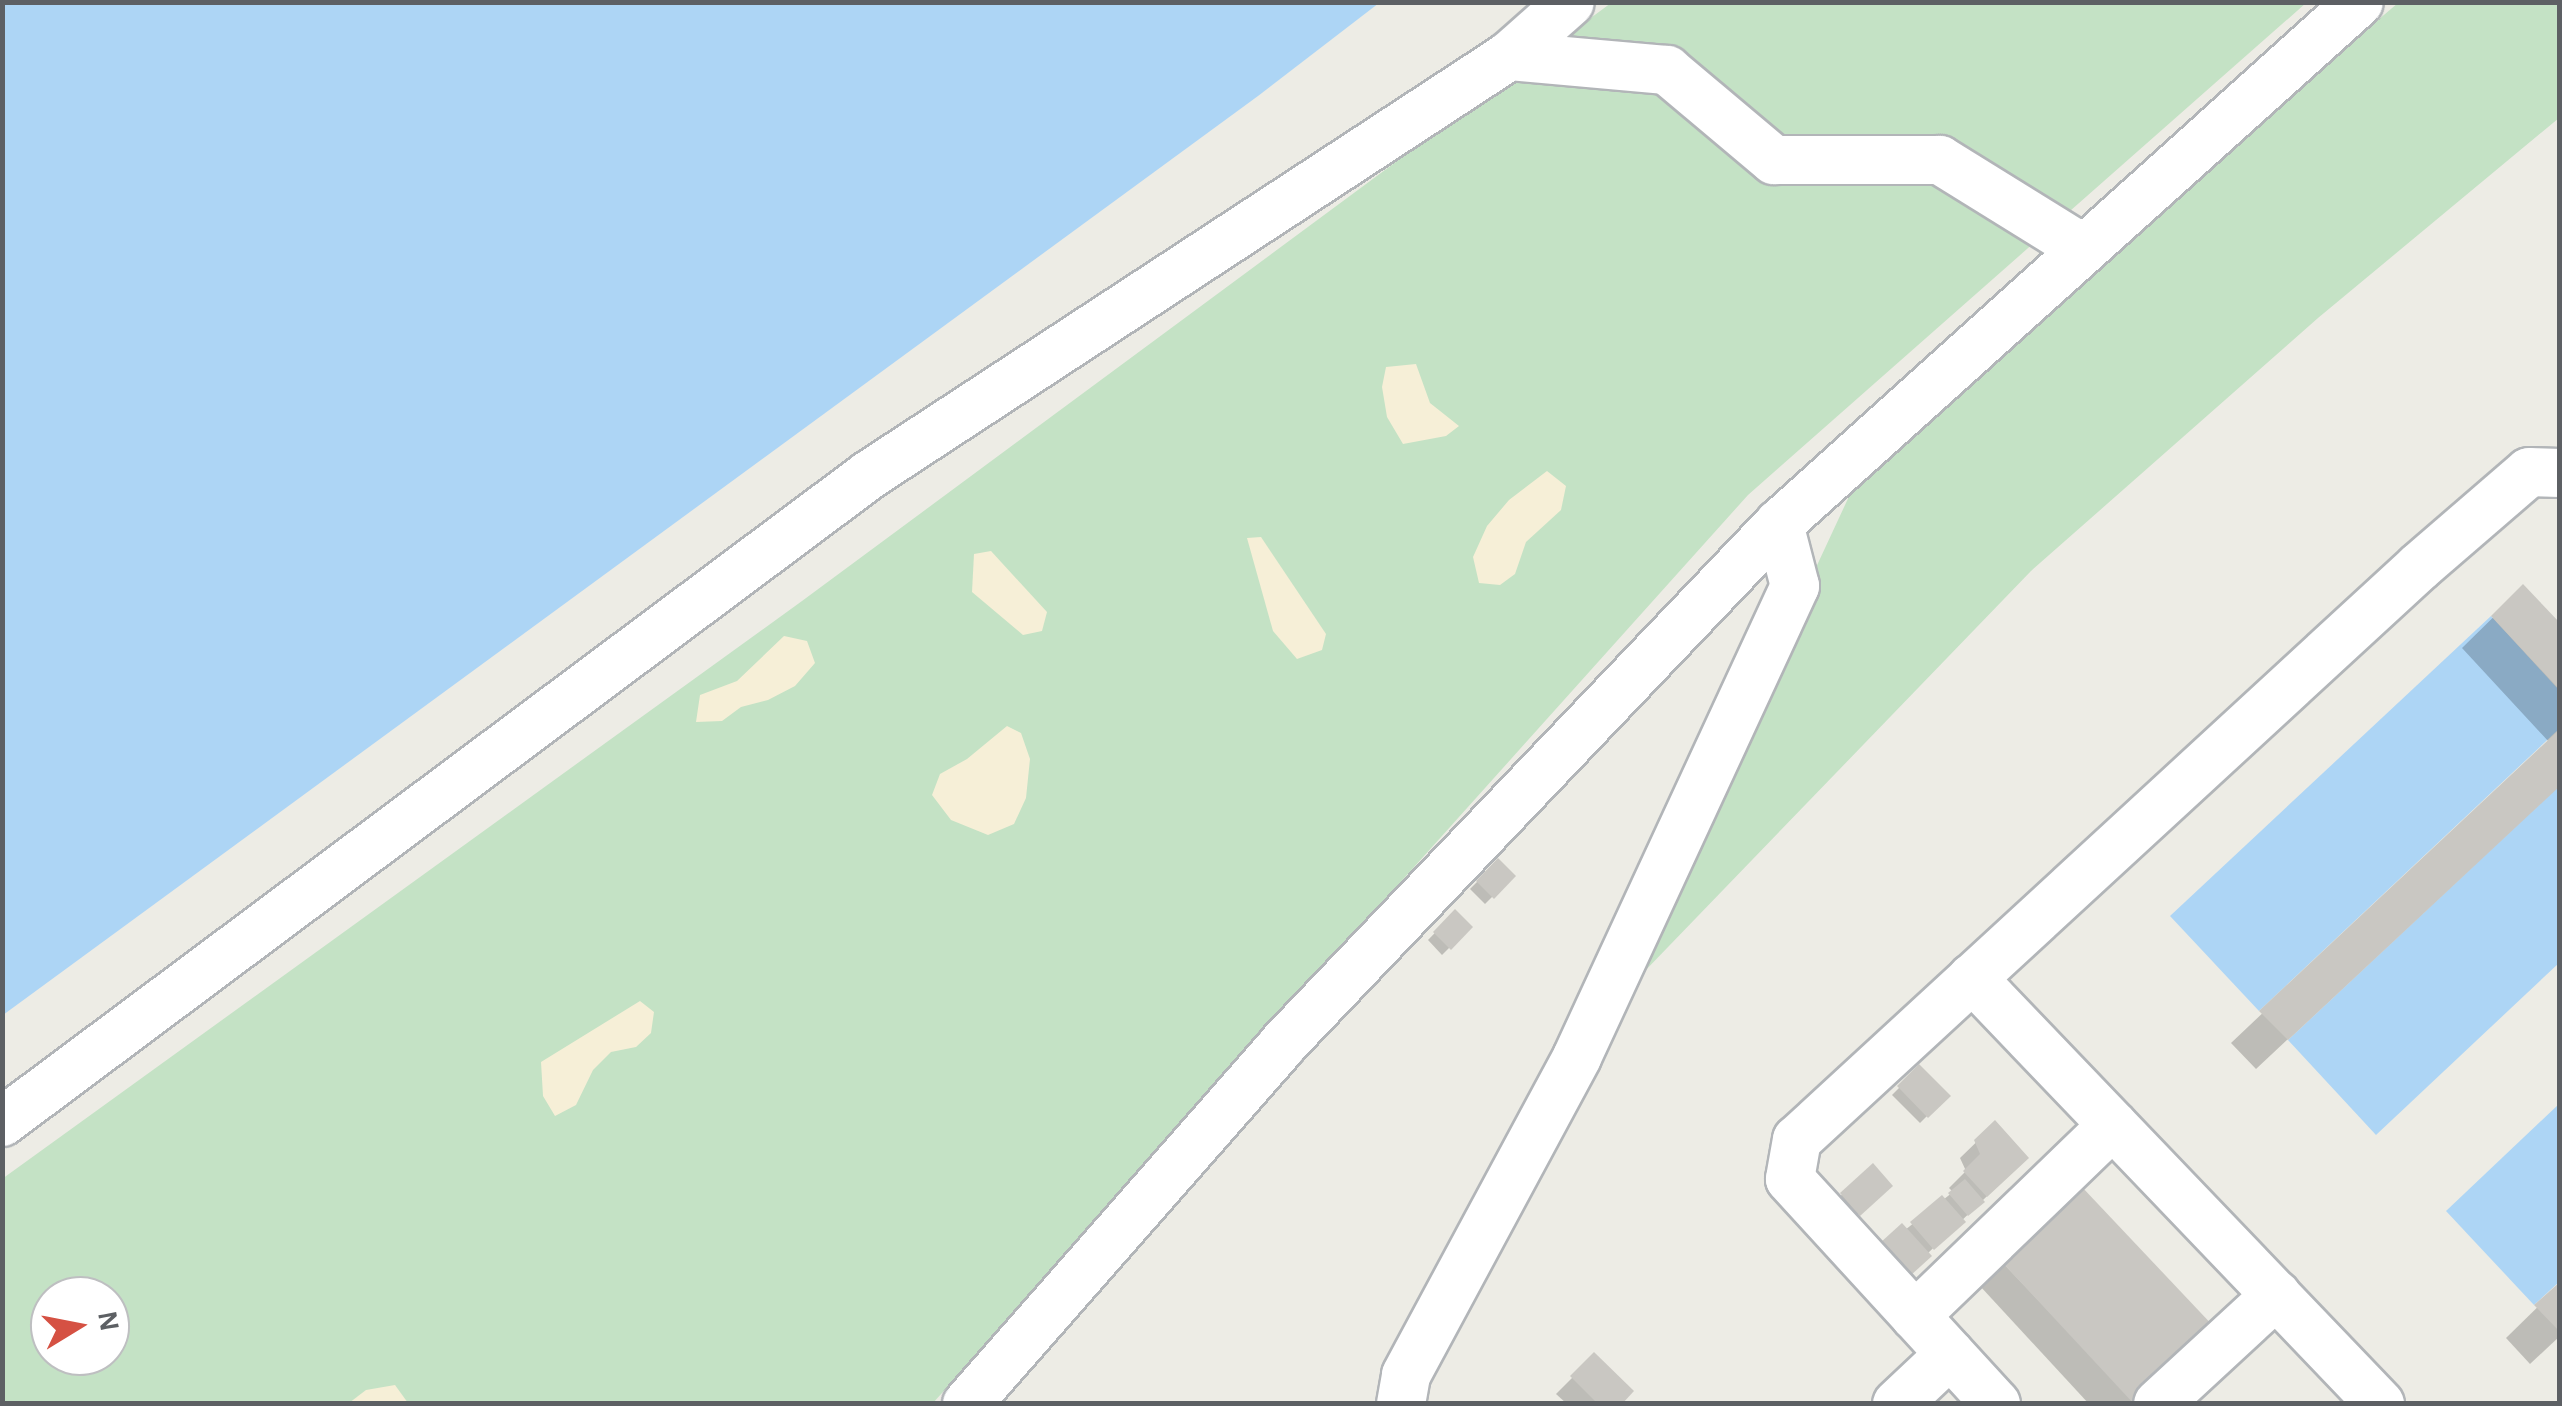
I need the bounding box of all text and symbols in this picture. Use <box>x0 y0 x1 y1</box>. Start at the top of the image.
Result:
north arrow <box>30 1276 130 1376</box>
text: N <box>92 1309 123 1333</box>

